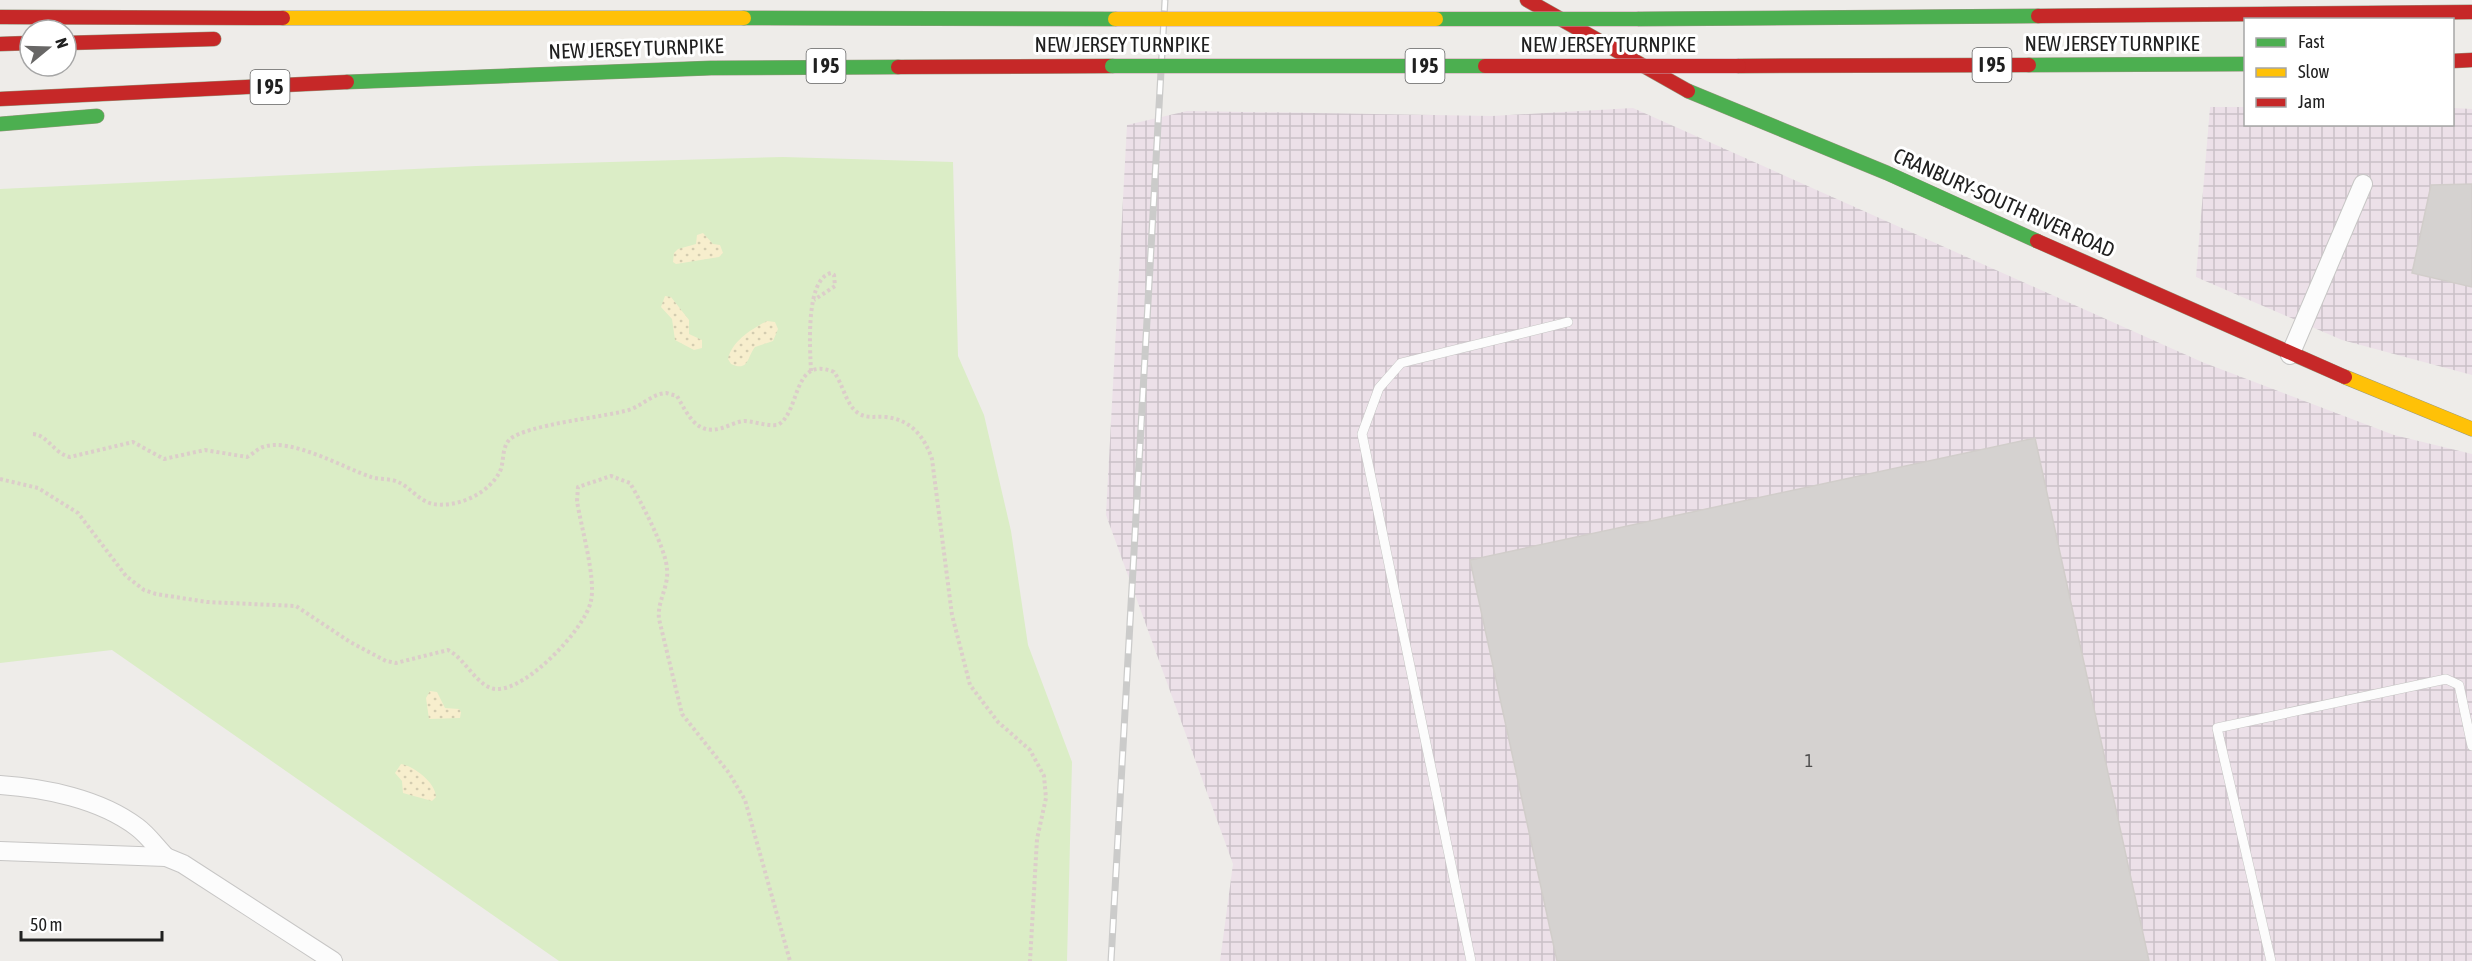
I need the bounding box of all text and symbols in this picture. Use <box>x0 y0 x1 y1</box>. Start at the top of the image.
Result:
north arrow <box>18 18 78 78</box>
legend <box>2244 18 2454 126</box>
street label: NEW JERSEY TURNPIKE <box>2025 31 2200 55</box>
text: Fast <box>2298 31 2325 52</box>
street label: NEW JERSEY TURNPIKE <box>1035 32 1210 56</box>
street label: NEW JERSEY TURNPIKE <box>1521 32 1696 56</box>
street label: NEW JERSEY TURNPIKE <box>548 33 724 63</box>
text: N <box>52 36 72 51</box>
road number: I 95 <box>1972 48 2012 82</box>
road number: I 95 <box>806 49 846 83</box>
road number: I 95 <box>1406 49 1444 83</box>
text: Slow <box>2298 61 2329 82</box>
road number: I 95 <box>250 70 290 104</box>
text: Jam <box>2298 91 2325 112</box>
street label: CRANBURY-SOUTH RIVER ROAD <box>1890 142 2119 262</box>
house number: 1 <box>1805 750 1813 771</box>
scale bar <box>21 904 162 942</box>
text: 50 m <box>30 914 62 935</box>

